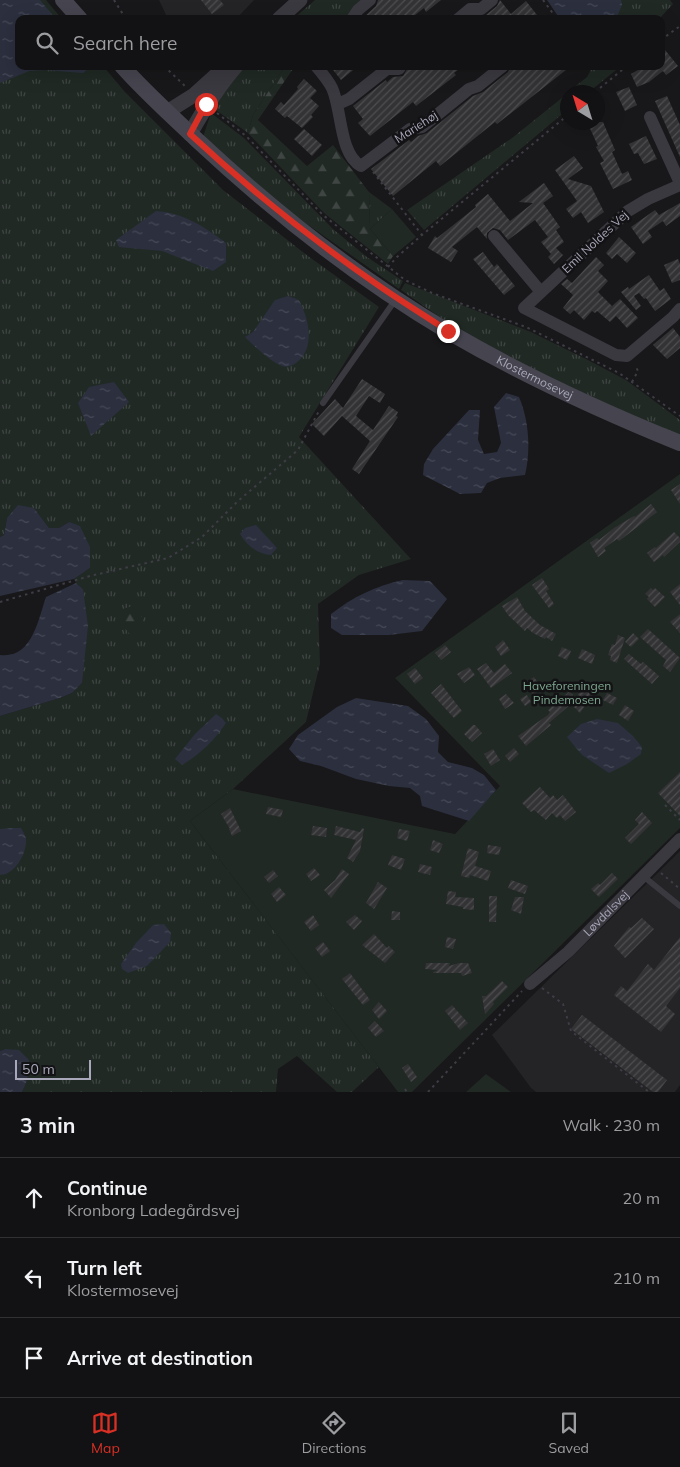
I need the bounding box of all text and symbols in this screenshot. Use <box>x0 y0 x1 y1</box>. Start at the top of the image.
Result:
search box <box>15 15 665 70</box>
icon: search <box>33 29 61 57</box>
text: Search here <box>73 31 177 55</box>
north arrow <box>560 85 605 130</box>
route start <box>195 93 218 116</box>
street label: Mariehøj <box>392 107 440 146</box>
street label: Emil Noldes Vej <box>558 207 631 276</box>
route end <box>437 320 460 343</box>
street label: Klostermosevej <box>494 352 576 403</box>
park label: Haveforeningen Pindemosen <box>523 678 611 707</box>
street label: Løvdalsvej <box>580 887 632 939</box>
scale bar <box>15 1057 91 1080</box>
text: 50 m <box>22 1060 55 1078</box>
text: 3 min <box>20 1112 75 1138</box>
text: Walk · 230 m <box>562 1115 660 1135</box>
text: Continue <box>67 1176 147 1200</box>
icon: ahead <box>20 1184 48 1212</box>
text: 20 m <box>623 1188 660 1208</box>
text: Kronborg Ladegårdsvej <box>67 1200 239 1220</box>
text: Turn left <box>67 1256 142 1280</box>
icon: left <box>20 1264 48 1292</box>
text: 210 m <box>613 1268 660 1288</box>
text: Klostermosevej <box>67 1280 179 1300</box>
icon: arrive <box>20 1344 48 1372</box>
text: Arrive at destination <box>67 1346 253 1370</box>
tab: Map <box>91 1409 120 1457</box>
tab: Directions <box>302 1409 367 1457</box>
tab: Saved <box>549 1409 589 1457</box>

